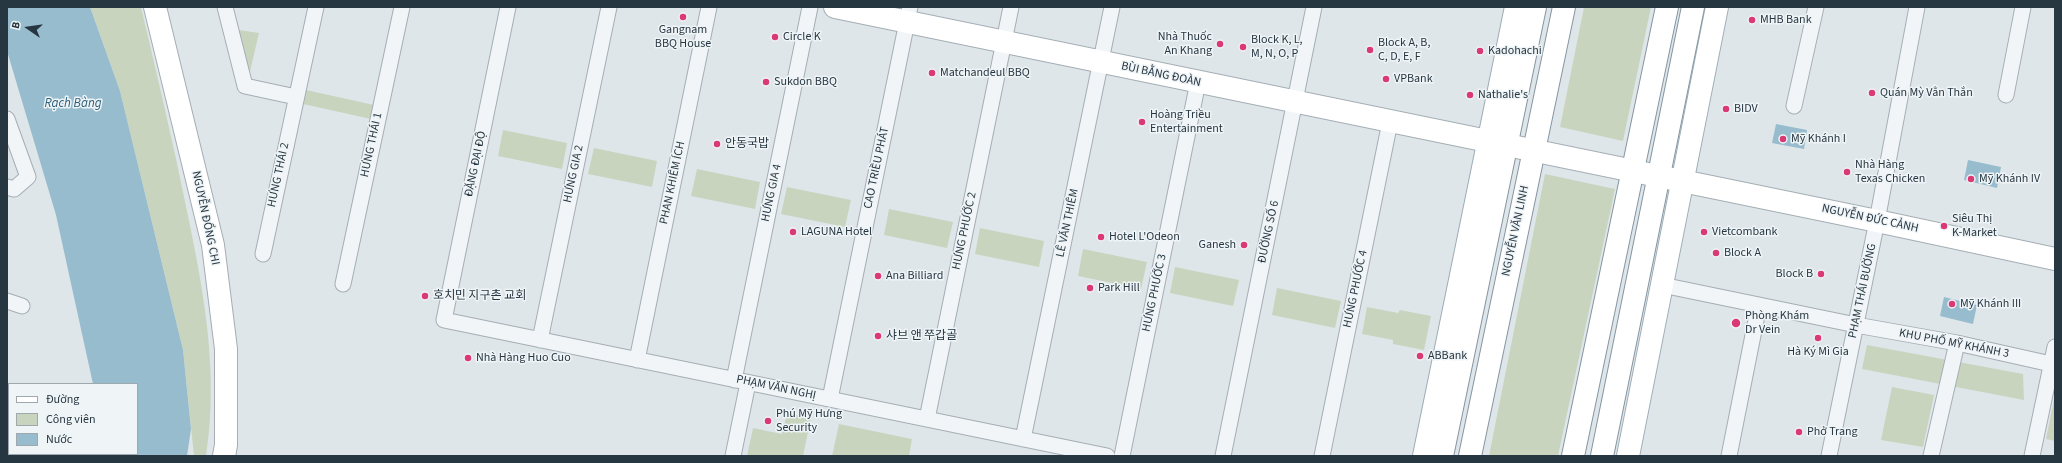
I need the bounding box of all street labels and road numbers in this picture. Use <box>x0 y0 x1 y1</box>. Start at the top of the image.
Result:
street label: BÙI BẰNG ĐOÀN <box>1120 60 1202 90</box>
street label: HƯNG THÁI 1 <box>358 111 386 179</box>
street label: CAO TRIỀU PHÁT <box>861 126 893 210</box>
street label: ĐẶNG ĐẠI ĐỘ <box>462 130 490 198</box>
street label: PHAN KHIÊM ÍCH <box>657 140 689 226</box>
street label: HƯNG THÁI 2 <box>265 141 293 209</box>
street label: HƯNG GIA 2 <box>561 144 587 204</box>
street label: HƯNG GIA 4 <box>759 163 785 223</box>
street label: NGUYỄN ĐỔNG CHI <box>188 170 222 266</box>
street label: NGUYỄN VĂN LINH <box>1499 184 1533 278</box>
street label: LÊ VĂN THIÊM <box>1054 187 1082 259</box>
street label: HƯNG PHƯỚC 2 <box>950 191 980 271</box>
street label: ĐƯỜNG SỐ 6 <box>1255 199 1283 265</box>
street label: NGUYỄN ĐỨC CẢNH <box>1820 202 1920 236</box>
street label: PHẠM THÁI BƯỜNG <box>1846 242 1880 340</box>
street label: HƯNG PHƯỚC 4 <box>1341 249 1371 329</box>
street label: HƯNG PHƯỚC 3 <box>1140 253 1170 333</box>
street label: KHU PHỐ MỸ KHÁNH 3 <box>1898 326 2010 362</box>
street label: PHẠM VĂN NGHỊ <box>735 373 817 403</box>

